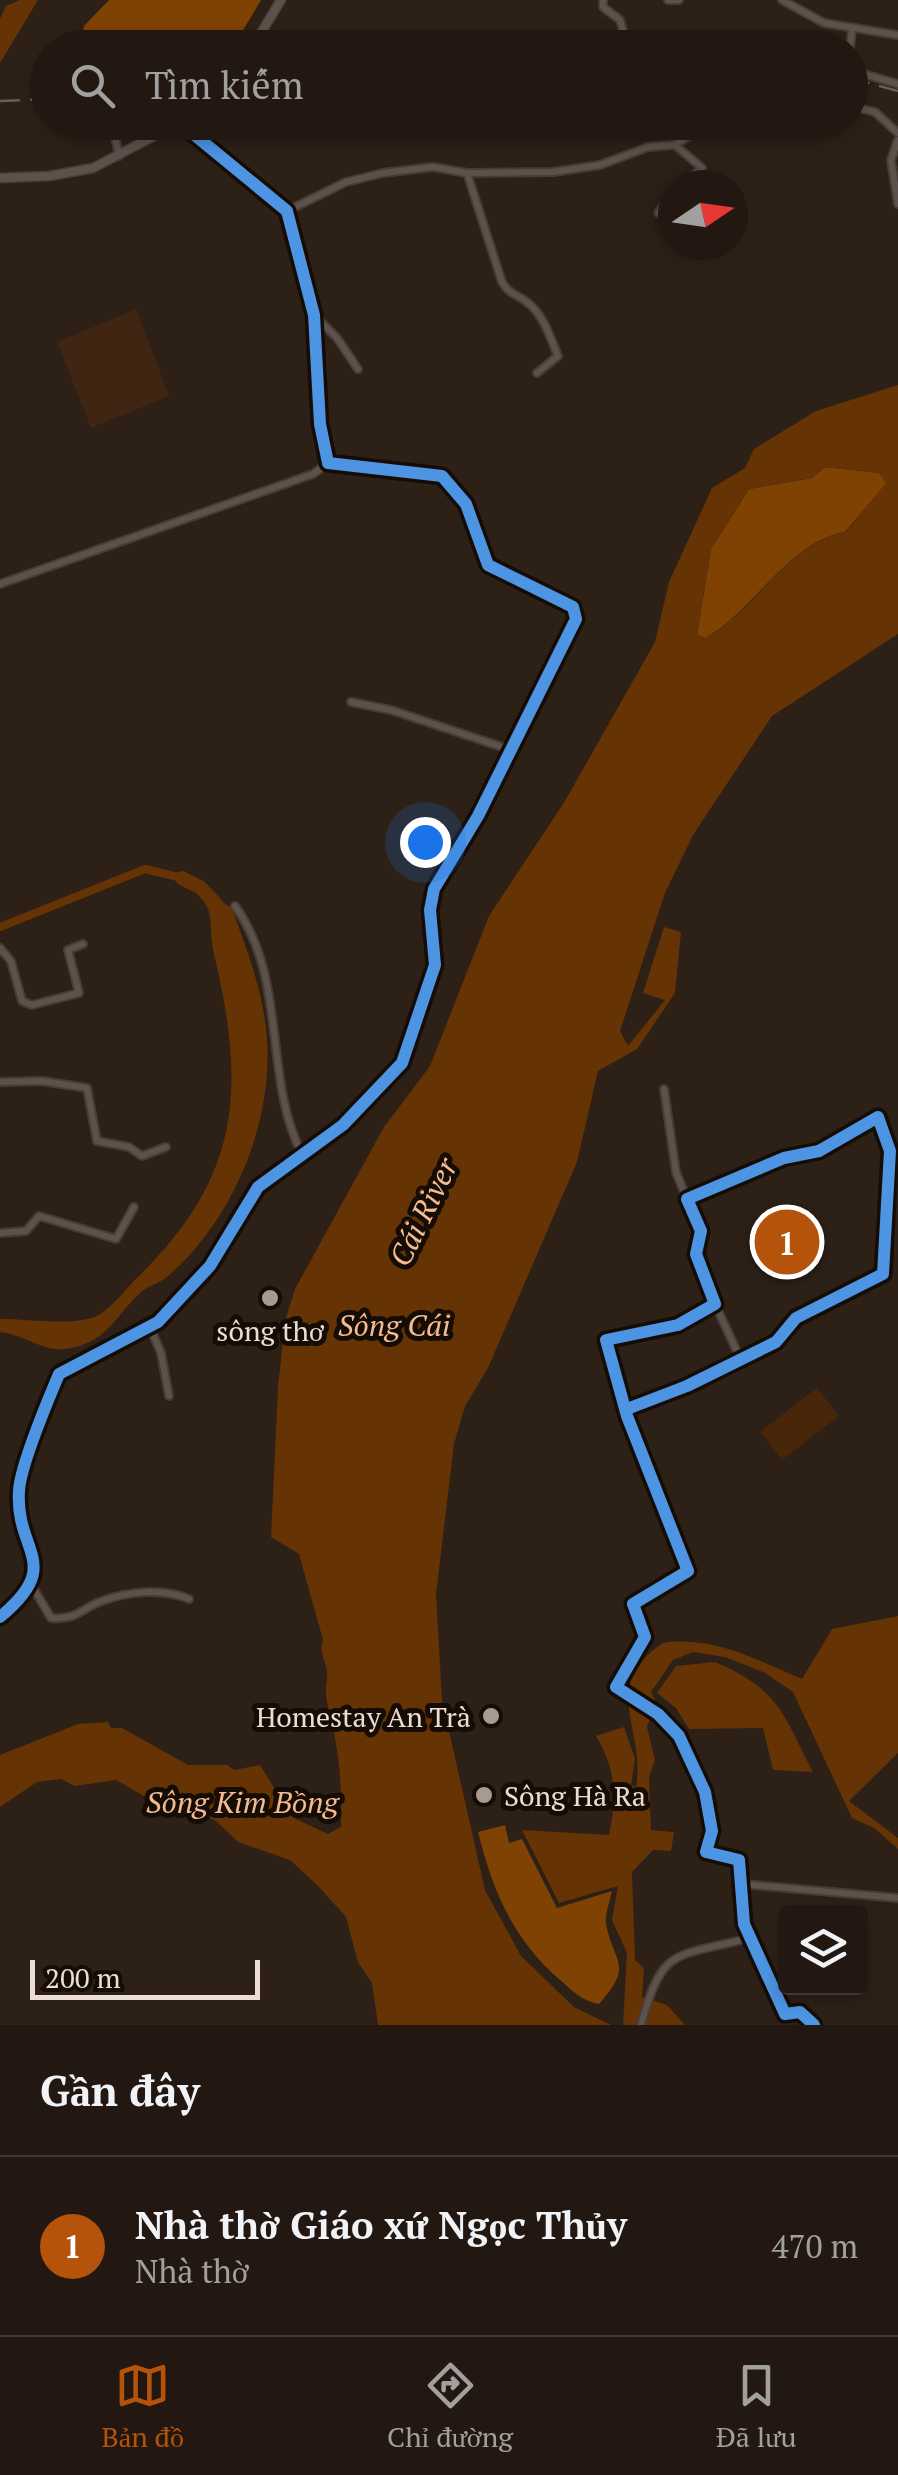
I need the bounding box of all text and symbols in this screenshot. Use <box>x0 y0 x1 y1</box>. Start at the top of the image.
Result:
search box <box>30 30 868 140</box>
icon: search <box>65 58 120 113</box>
text: Tìm kiếm <box>145 60 303 110</box>
north arrow <box>658 170 748 260</box>
your location <box>400 817 451 868</box>
water label: Cái River <box>380 1150 467 1273</box>
pin: 1 <box>754 1204 820 1280</box>
marker: sông thơ <box>259 1287 281 1309</box>
water label: Sông Cái <box>338 1305 451 1345</box>
place label: sông thơ <box>216 1312 325 1349</box>
place label: Homestay An Trà <box>256 1698 471 1735</box>
marker: Homestay An Trà <box>480 1705 502 1727</box>
place label: Sông Hà Ra <box>504 1777 646 1814</box>
water label: Sông Kim Bồng <box>146 1782 341 1822</box>
marker: Sông Hà Ra <box>473 1784 495 1806</box>
map controls <box>778 1905 868 1995</box>
button: layers <box>778 1905 868 1995</box>
scale bar <box>30 1955 260 2000</box>
text: 200 m <box>45 1959 121 1996</box>
text: Gần đây <box>40 2062 200 2118</box>
text: Nhà thờ Giáo xứ Ngọc Thủy <box>135 2200 627 2250</box>
text: 1 <box>63 2225 82 2267</box>
text: 470 m <box>771 2225 858 2267</box>
text: Nhà thờ <box>135 2250 249 2292</box>
tab: Bản đồ <box>101 2358 184 2455</box>
tab: Chỉ đường <box>387 2358 513 2455</box>
tab: Đã lưu <box>716 2358 797 2455</box>

